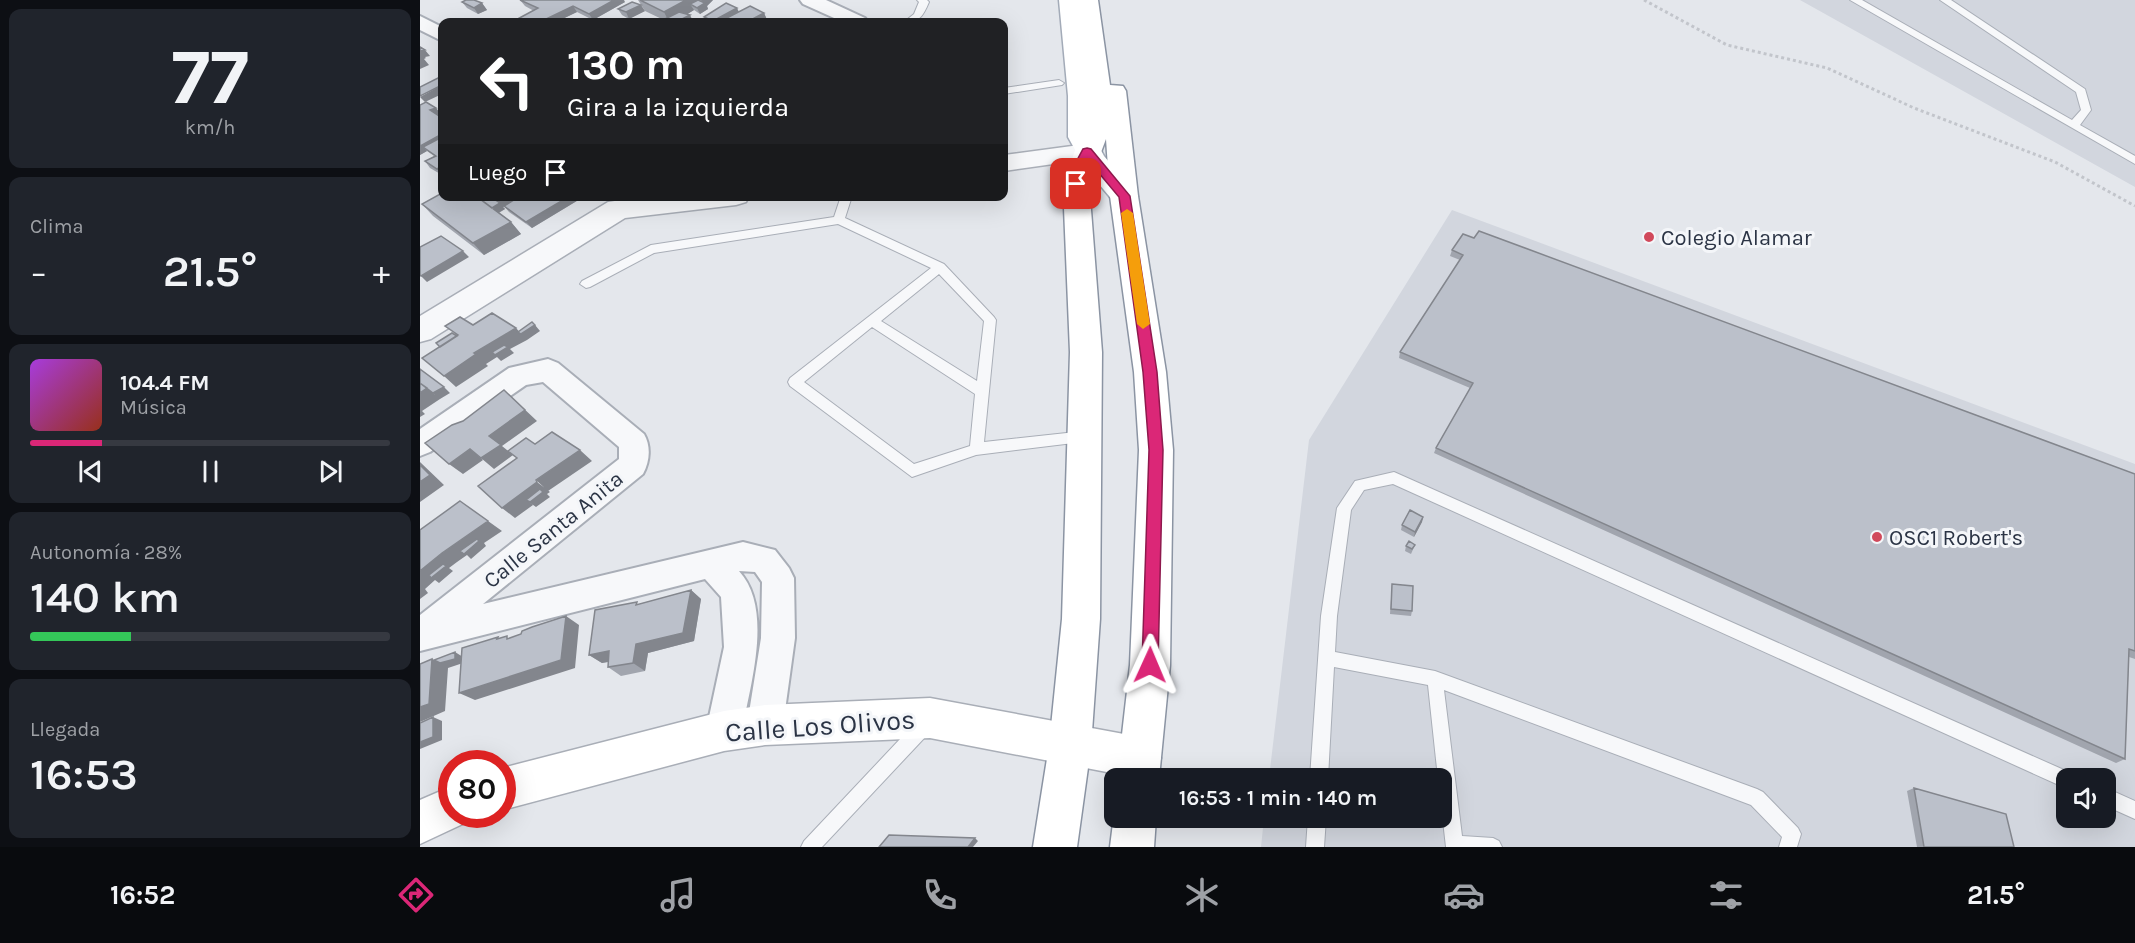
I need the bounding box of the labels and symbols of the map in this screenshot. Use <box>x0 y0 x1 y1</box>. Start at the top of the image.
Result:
pin <box>1050 158 1101 209</box>
place label: Colegio Alamar <box>1661 225 1812 251</box>
marker: Colegio Alamar <box>1642 230 1656 244</box>
street label: Calle Santa Anita <box>479 466 628 594</box>
place label: OSC1 Robert's <box>1889 525 2023 551</box>
marker: OSC1 Robert's <box>1870 530 1884 544</box>
position arrow <box>1118 633 1182 697</box>
street label: Calle Los Olivos <box>724 703 916 749</box>
speed limit sign: 80 <box>438 750 516 828</box>

